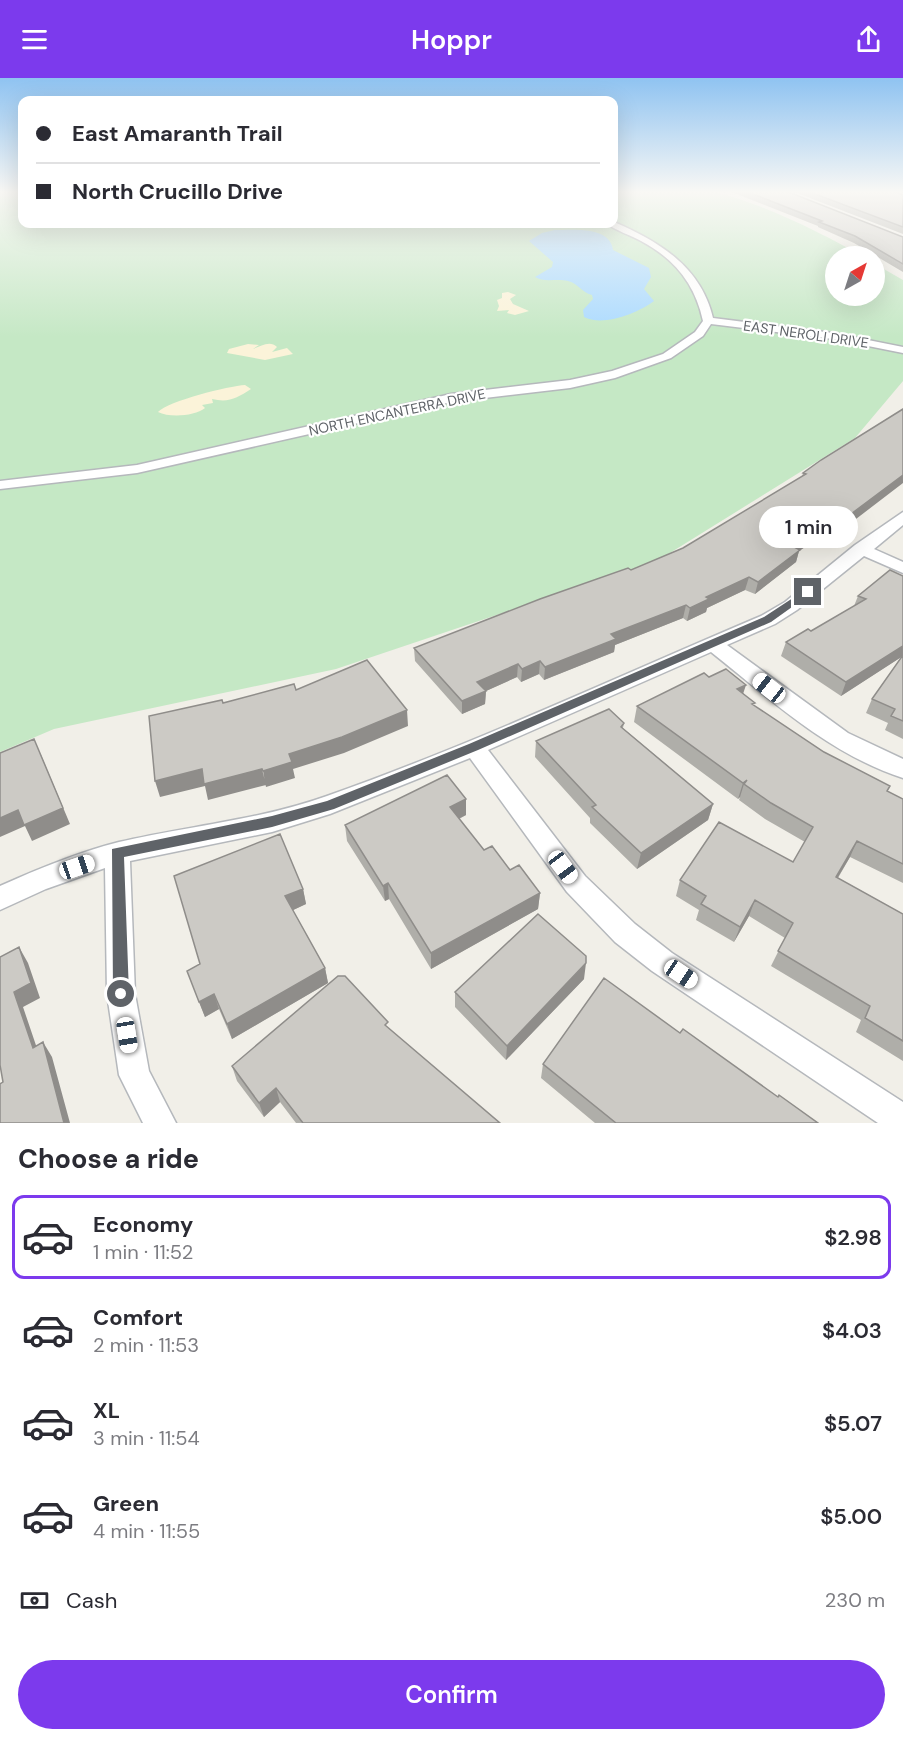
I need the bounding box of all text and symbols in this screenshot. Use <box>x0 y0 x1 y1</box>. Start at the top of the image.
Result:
text: Hoppr <box>411 22 492 57</box>
icon: menu <box>18 23 51 56</box>
icon: share <box>852 23 885 56</box>
text: East Amaranth Trail <box>72 119 283 148</box>
text: North Crucillo Drive <box>72 177 283 206</box>
north arrow <box>825 246 885 306</box>
map controls <box>825 246 885 306</box>
street label: EAST NEROLI DRIVE <box>742 316 870 352</box>
street label: NORTH ENCANTERRA DRIVE <box>307 384 487 440</box>
callout: 1 min <box>758 505 858 547</box>
text: 1 min <box>785 514 832 540</box>
route end <box>794 578 821 605</box>
car <box>749 670 789 706</box>
car <box>545 847 581 887</box>
car <box>57 853 97 881</box>
car <box>661 956 701 992</box>
route start <box>107 980 134 1007</box>
car <box>115 1016 139 1054</box>
text: Choose a ride <box>18 1141 199 1176</box>
icon: car <box>21 1210 75 1264</box>
text: Economy <box>93 1210 193 1239</box>
text: $2.98 <box>824 1223 882 1252</box>
text: 1 min · 11:52 <box>93 1239 193 1265</box>
icon: car <box>21 1303 75 1357</box>
text: Comfort <box>93 1303 183 1332</box>
text: $4.03 <box>822 1316 882 1345</box>
text: 2 min · 11:53 <box>93 1332 199 1358</box>
icon: car <box>21 1396 75 1450</box>
text: XL <box>93 1396 120 1425</box>
text: $5.07 <box>824 1409 882 1438</box>
text: 3 min · 11:54 <box>93 1425 200 1451</box>
icon: car <box>21 1489 75 1543</box>
text: Green <box>93 1489 159 1518</box>
text: $5.00 <box>820 1502 882 1531</box>
text: 4 min · 11:55 <box>93 1518 200 1544</box>
icon: cash <box>18 1584 51 1617</box>
text: Cash <box>66 1586 117 1615</box>
text: 230 m <box>825 1587 885 1613</box>
button: Confirm <box>18 1660 885 1729</box>

